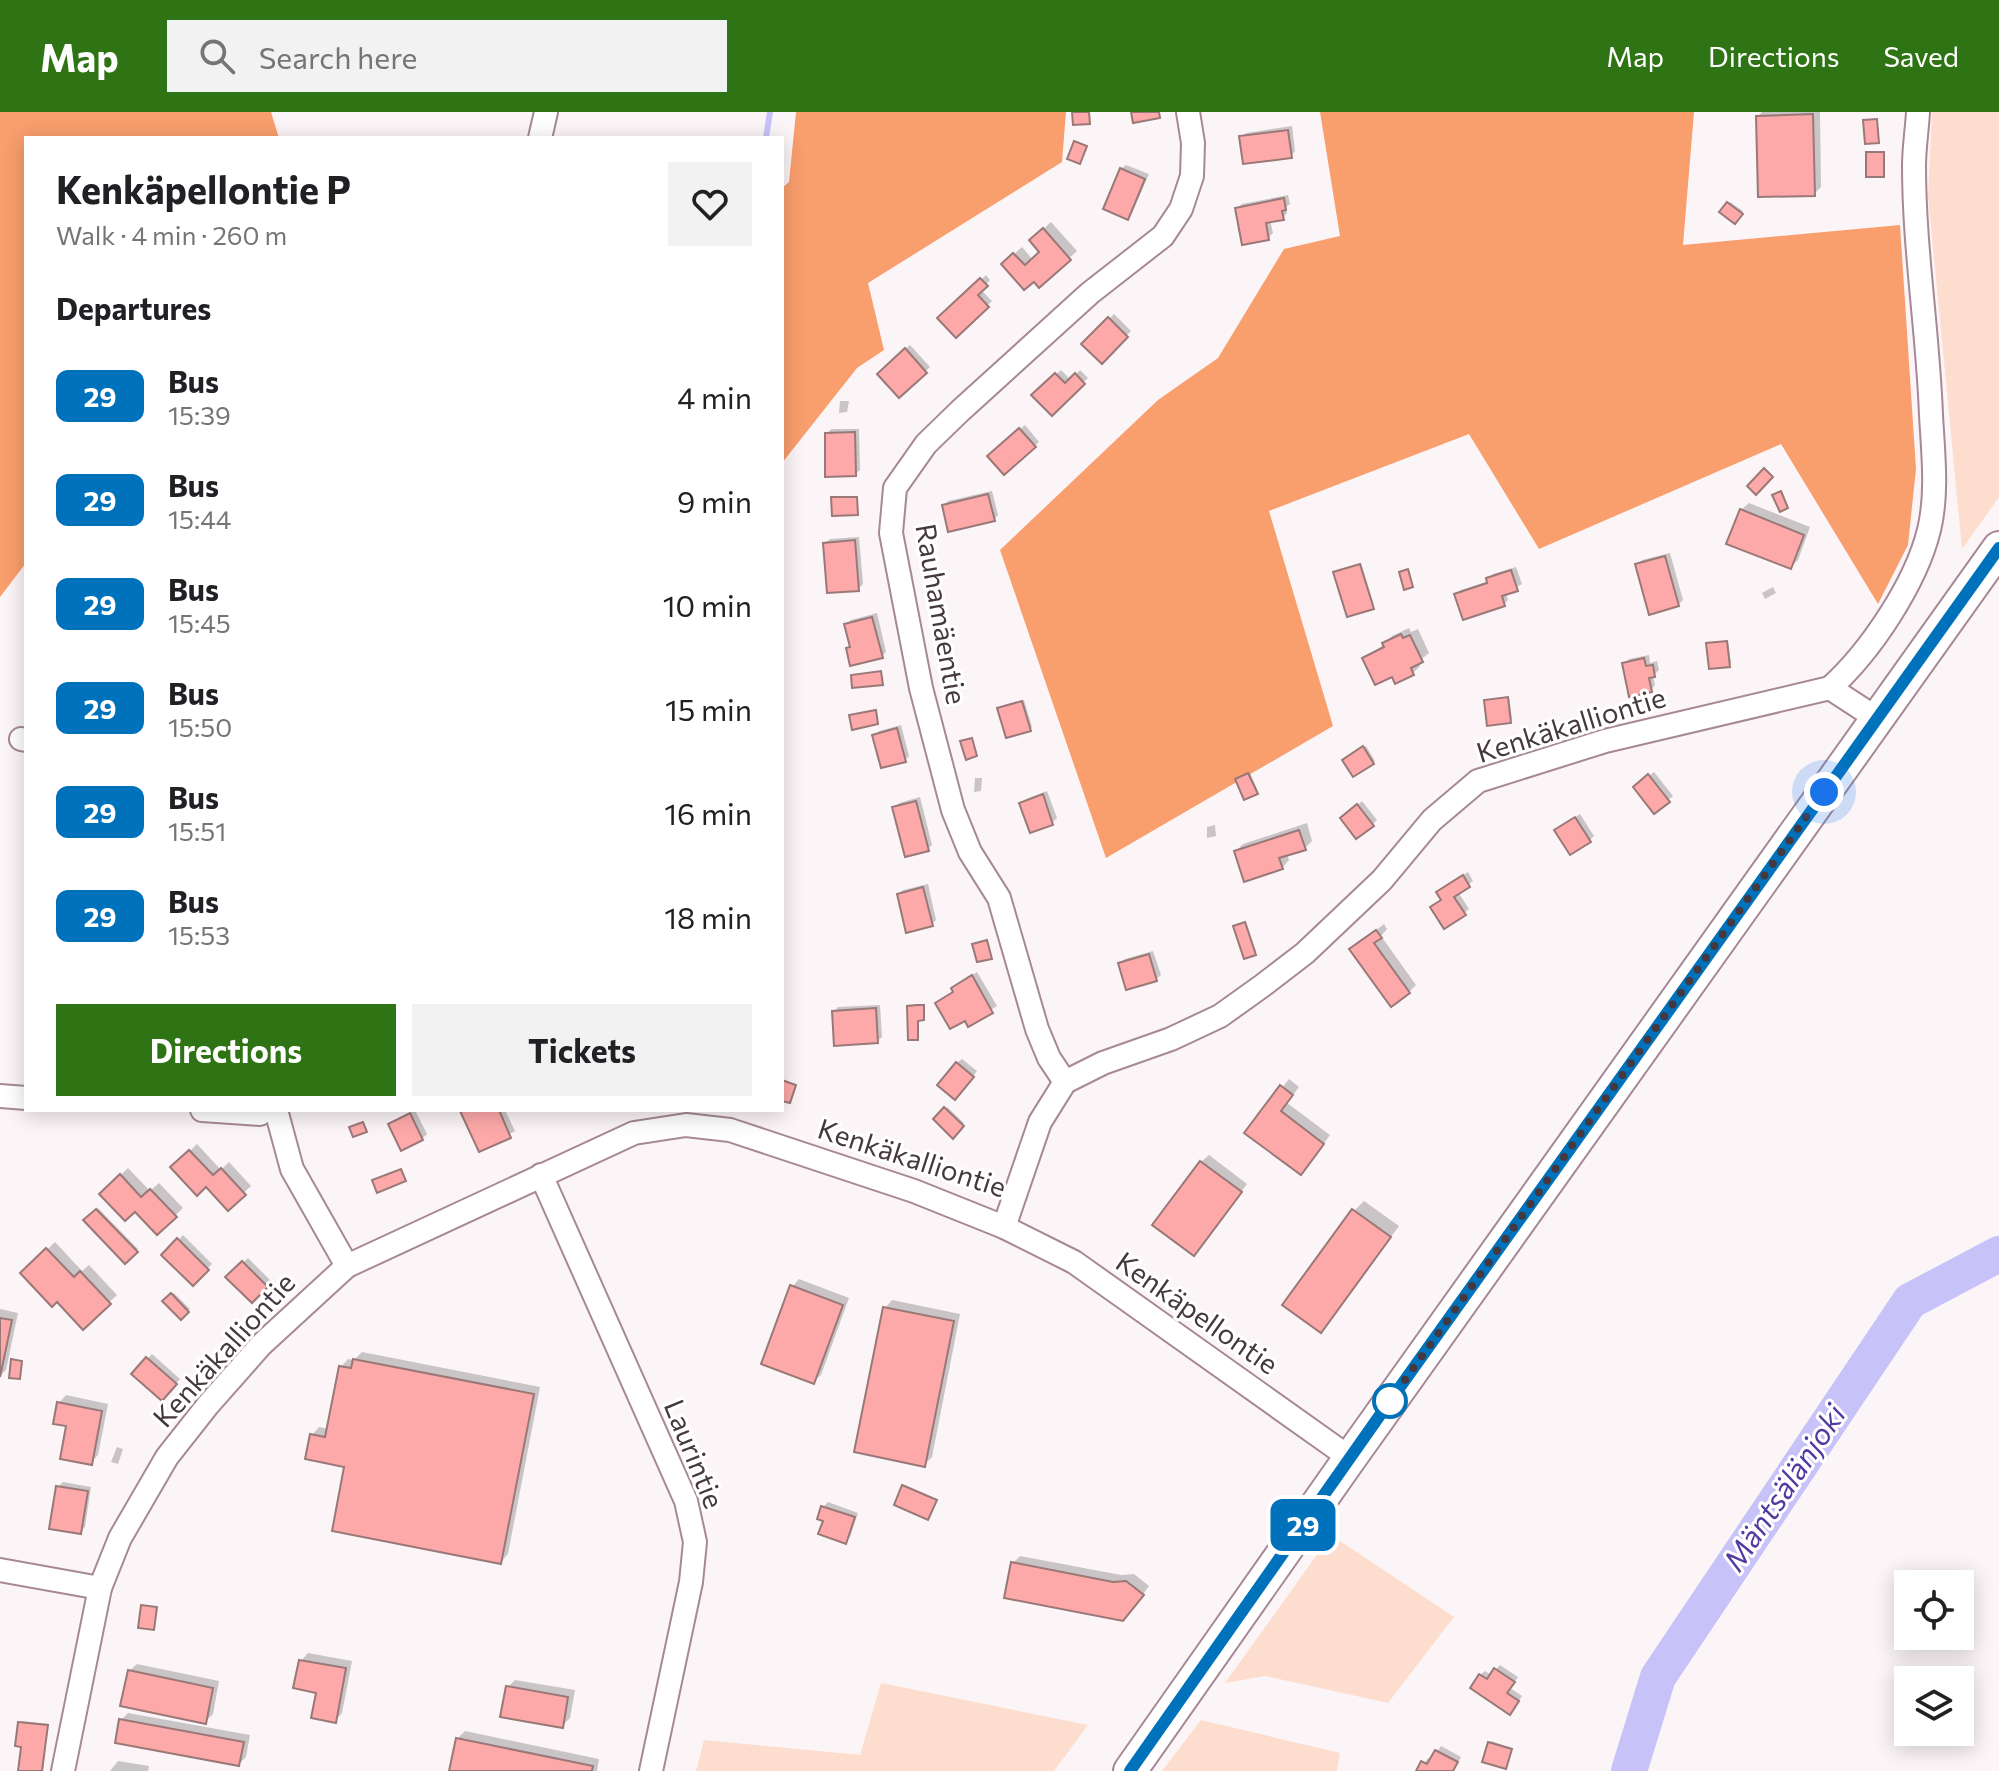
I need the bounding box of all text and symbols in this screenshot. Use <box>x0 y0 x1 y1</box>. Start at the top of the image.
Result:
search box <box>167 20 727 92</box>
text: Map <box>40 33 119 80</box>
icon: search <box>195 34 239 78</box>
text: Search here <box>259 38 417 75</box>
text: Map <box>1606 39 1664 73</box>
text: Directions <box>1708 39 1839 73</box>
text: Saved <box>1883 39 1959 73</box>
button: heart <box>668 162 752 246</box>
text: Kenkäpellontie P <box>56 165 351 212</box>
text: Walk · 4 min · 260 m <box>56 219 287 250</box>
text: Departures <box>56 289 211 326</box>
text: Bus <box>168 362 219 399</box>
text: 4 min <box>677 378 752 415</box>
text: 29 <box>83 379 117 413</box>
text: 15:39 <box>168 399 231 430</box>
text: Bus <box>168 466 219 503</box>
text: 9 min <box>677 482 752 519</box>
text: 29 <box>83 483 117 517</box>
text: 15:44 <box>168 503 231 534</box>
street label: Rauhamäentie <box>909 521 975 707</box>
text: Bus <box>168 570 219 607</box>
text: 10 min <box>663 586 752 623</box>
text: 29 <box>83 587 117 621</box>
text: 15:45 <box>168 607 231 638</box>
text: Bus <box>168 674 219 711</box>
street label: Kenkäkalliontie <box>1472 679 1669 769</box>
text: 15 min <box>665 690 752 727</box>
text: 29 <box>83 691 117 725</box>
text: 15:50 <box>168 711 232 742</box>
your location <box>1804 772 1844 812</box>
text: Bus <box>168 778 219 815</box>
text: 16 min <box>664 794 752 831</box>
text: 29 <box>83 795 117 829</box>
text: 15:51 <box>168 815 226 846</box>
text: Bus <box>168 882 219 919</box>
text: 18 min <box>664 898 752 935</box>
text: 29 <box>83 899 117 933</box>
text: 15:53 <box>168 919 230 950</box>
button: Directions <box>56 1004 396 1096</box>
button: Tickets <box>412 1004 752 1096</box>
street label: Kenkäkalliontie <box>814 1111 1011 1203</box>
street label: Kenkäpellontie <box>1110 1244 1285 1381</box>
street label: Kenkäkalliontie <box>145 1265 301 1433</box>
unlabelled marker <box>1373 1384 1407 1418</box>
street label: Laurintie <box>658 1394 732 1513</box>
water label: Mäntsälänjoki <box>1714 1395 1853 1577</box>
line badge: 29 <box>1267 1499 1339 1551</box>
text: 29 <box>1286 1508 1320 1542</box>
map controls <box>1894 1570 1974 1746</box>
button: locate <box>1894 1570 1974 1650</box>
button: layers <box>1894 1666 1974 1746</box>

